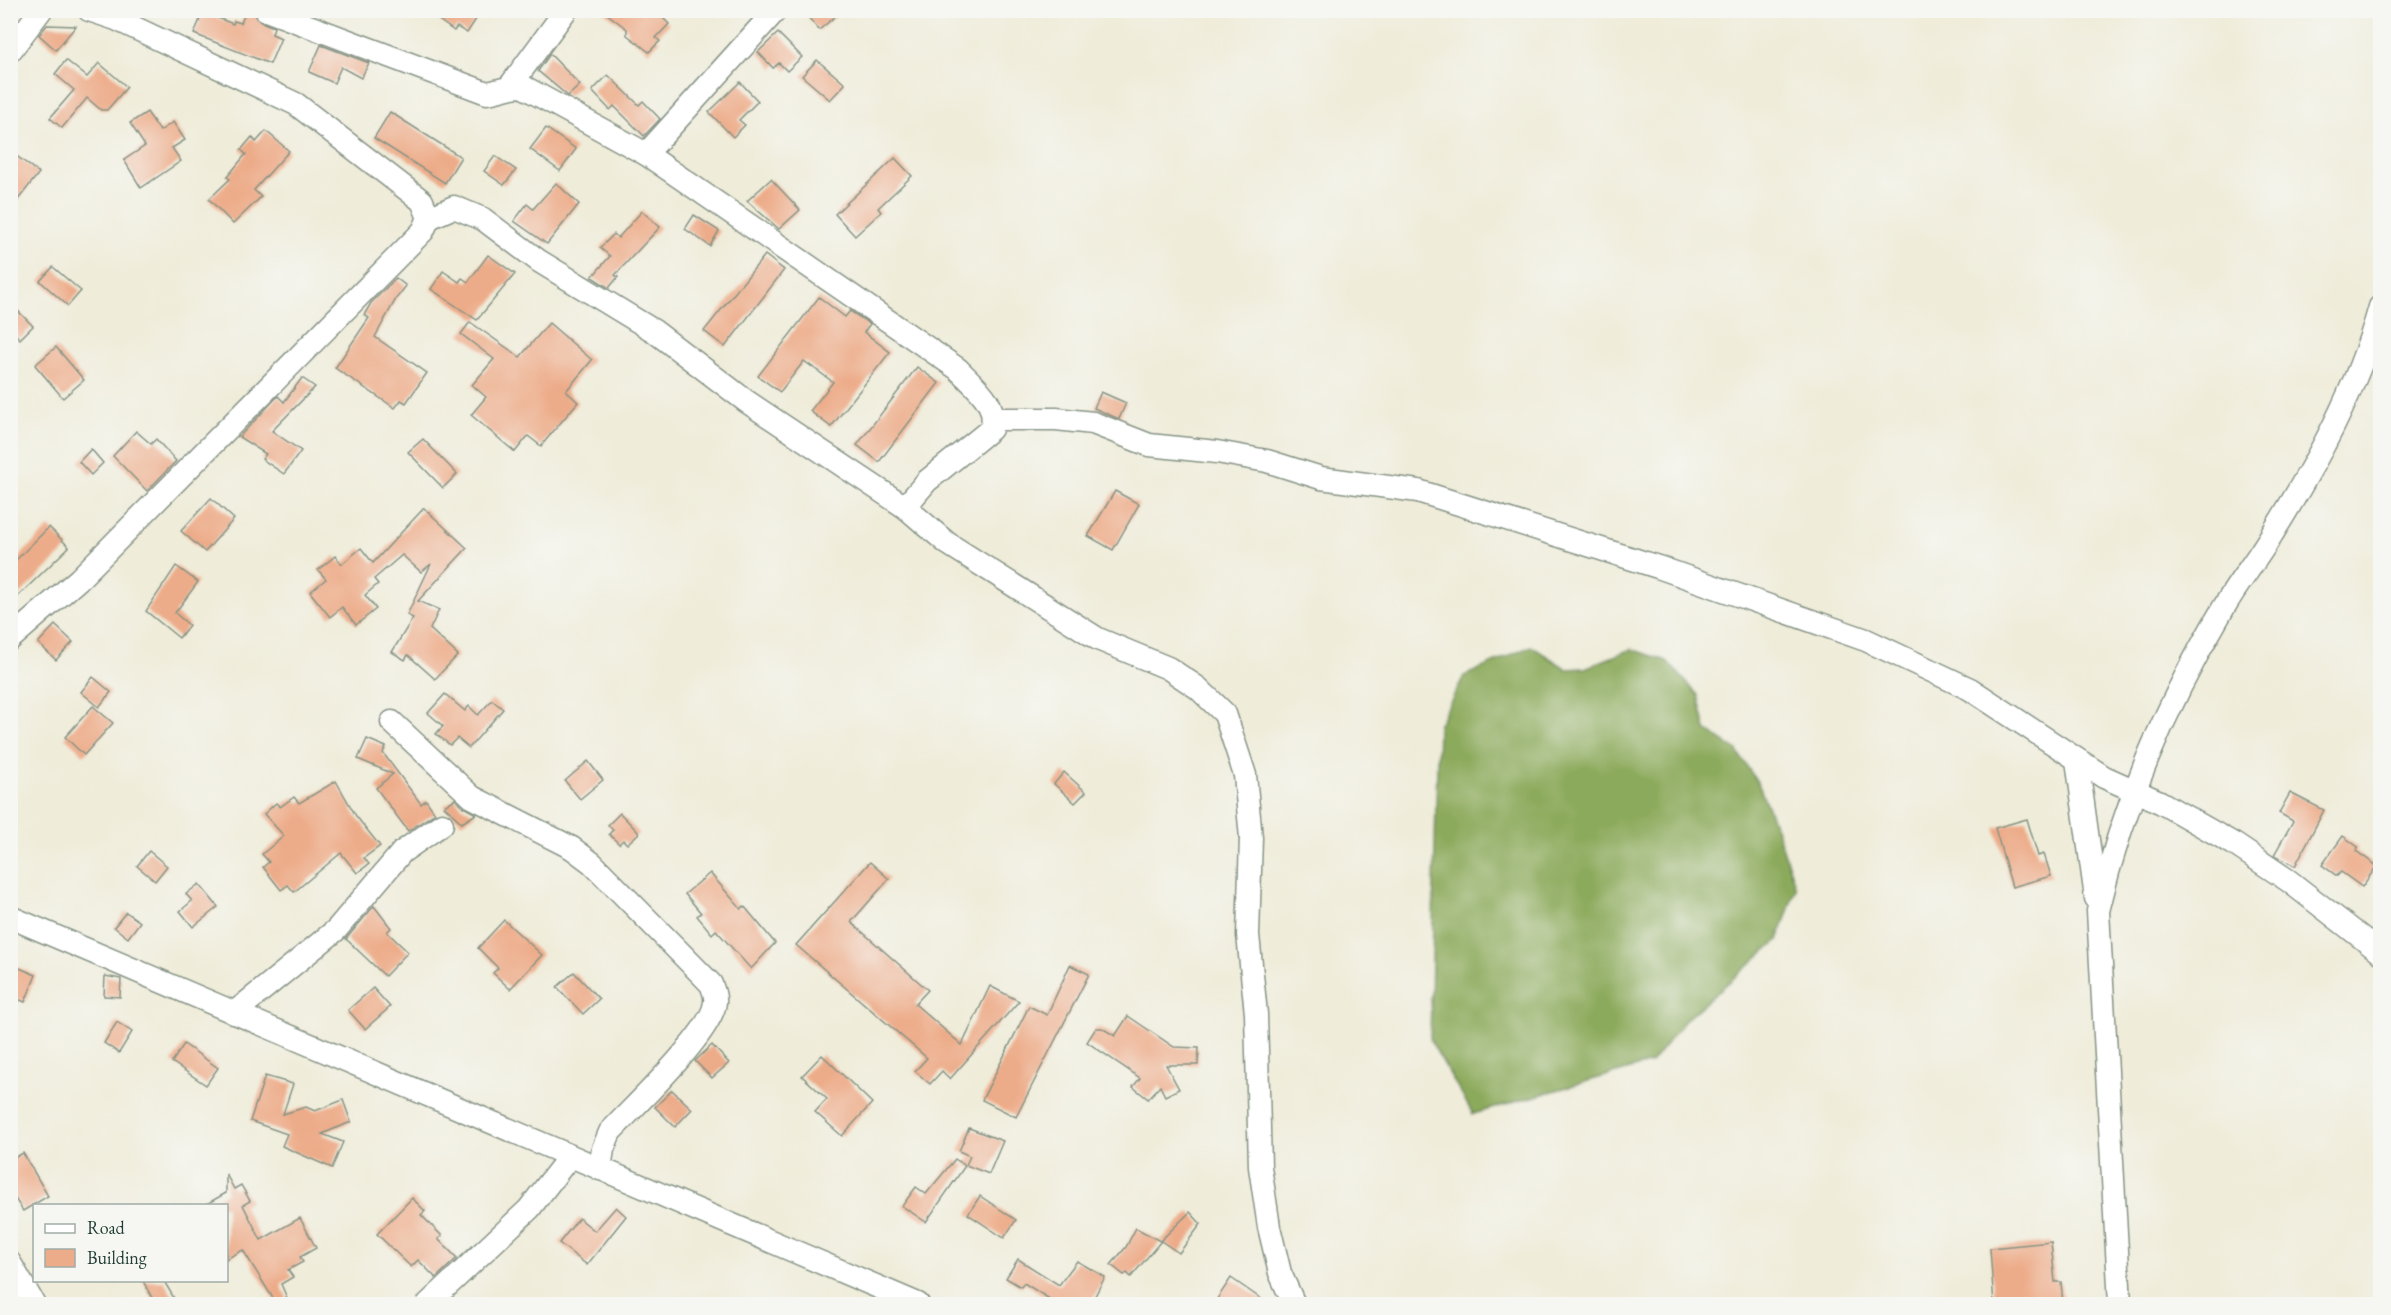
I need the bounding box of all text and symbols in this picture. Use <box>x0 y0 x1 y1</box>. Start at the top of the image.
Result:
legend <box>33 1204 228 1282</box>
text: Road <box>87 1216 126 1239</box>
text: Building <box>87 1246 147 1269</box>

